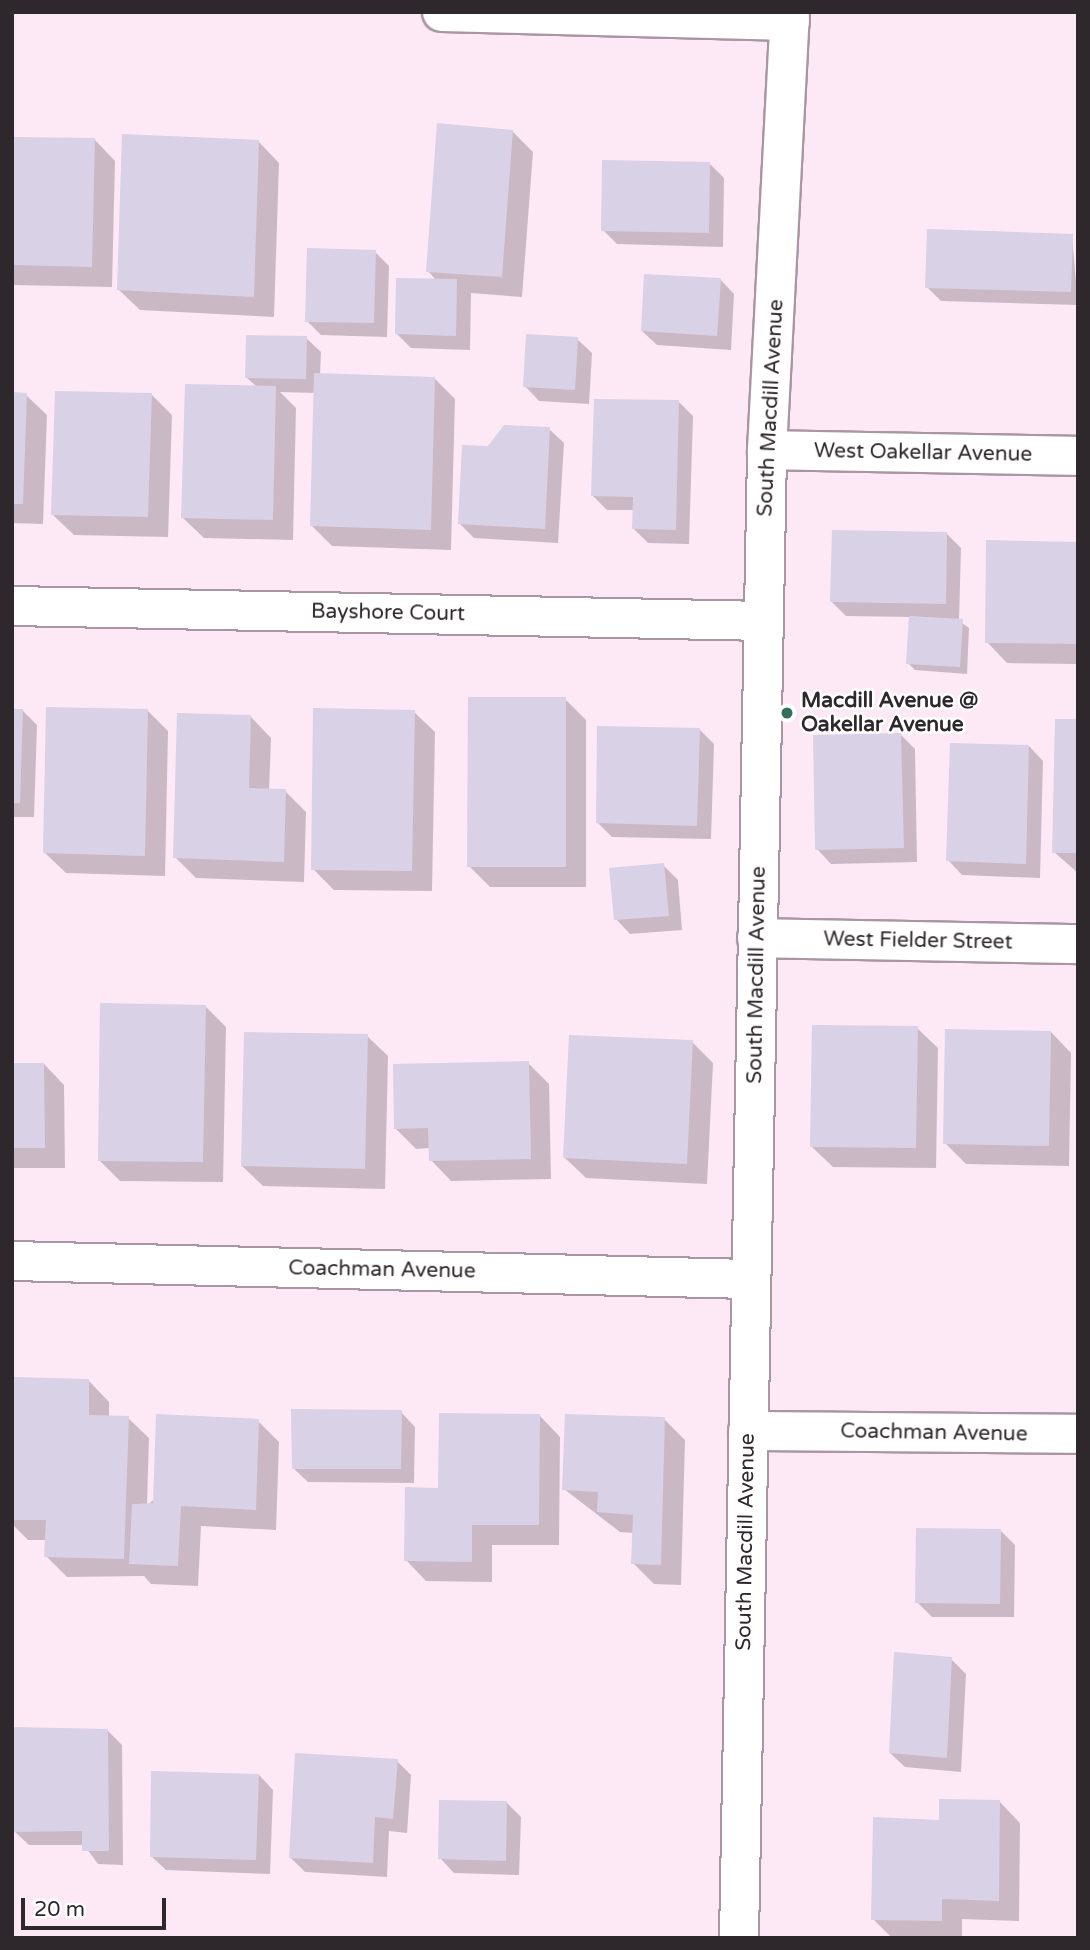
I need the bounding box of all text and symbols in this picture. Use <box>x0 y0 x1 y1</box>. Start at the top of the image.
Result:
street label: South Macdill Avenue <box>753 299 789 517</box>
street label: West Oakellar Avenue <box>814 438 1032 468</box>
street label: Bayshore Court <box>311 599 465 627</box>
place label: Macdill Avenue @ Oakellar Avenue <box>801 688 978 738</box>
marker: Macdill Avenue @ Oakellar Avenue <box>779 705 795 721</box>
street label: South Macdill Avenue <box>743 866 771 1084</box>
street label: West Fielder Street <box>823 927 1013 955</box>
street label: Coachman Avenue <box>288 1256 476 1284</box>
street label: Coachman Avenue <box>840 1419 1028 1447</box>
street label: South Macdill Avenue <box>732 1433 760 1651</box>
scale bar <box>24 1884 170 1928</box>
text: 20 m <box>34 1897 85 1922</box>

